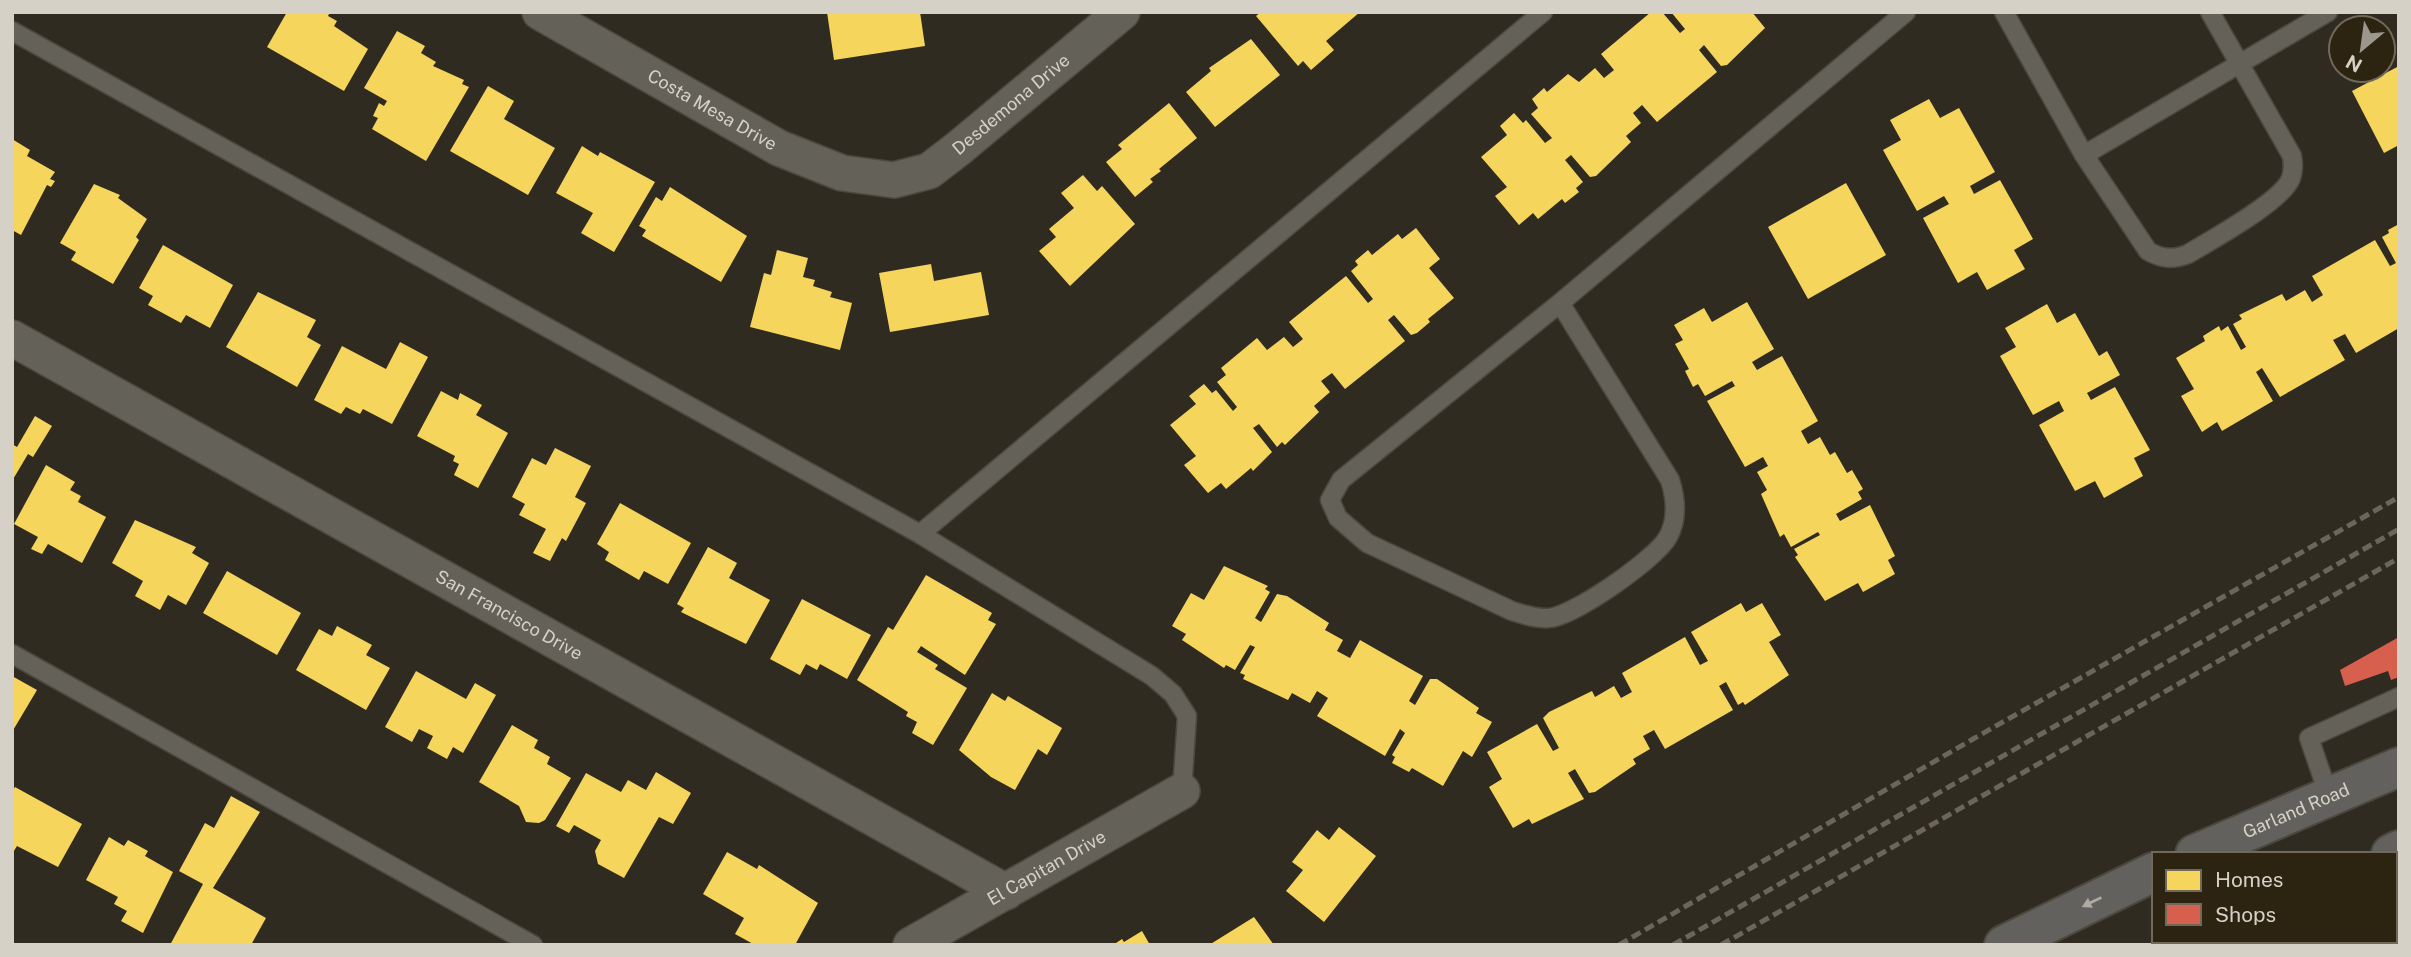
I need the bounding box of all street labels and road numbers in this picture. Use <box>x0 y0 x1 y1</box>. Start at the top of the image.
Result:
street label: Desdemona Drive <box>948 49 1074 159</box>
street label: Costa Mesa Drive <box>644 64 781 155</box>
street label: San Francisco Drive <box>432 565 586 664</box>
street label: Garland Road <box>2240 778 2352 842</box>
street label: El Capitan Drive <box>983 825 1109 909</box>

